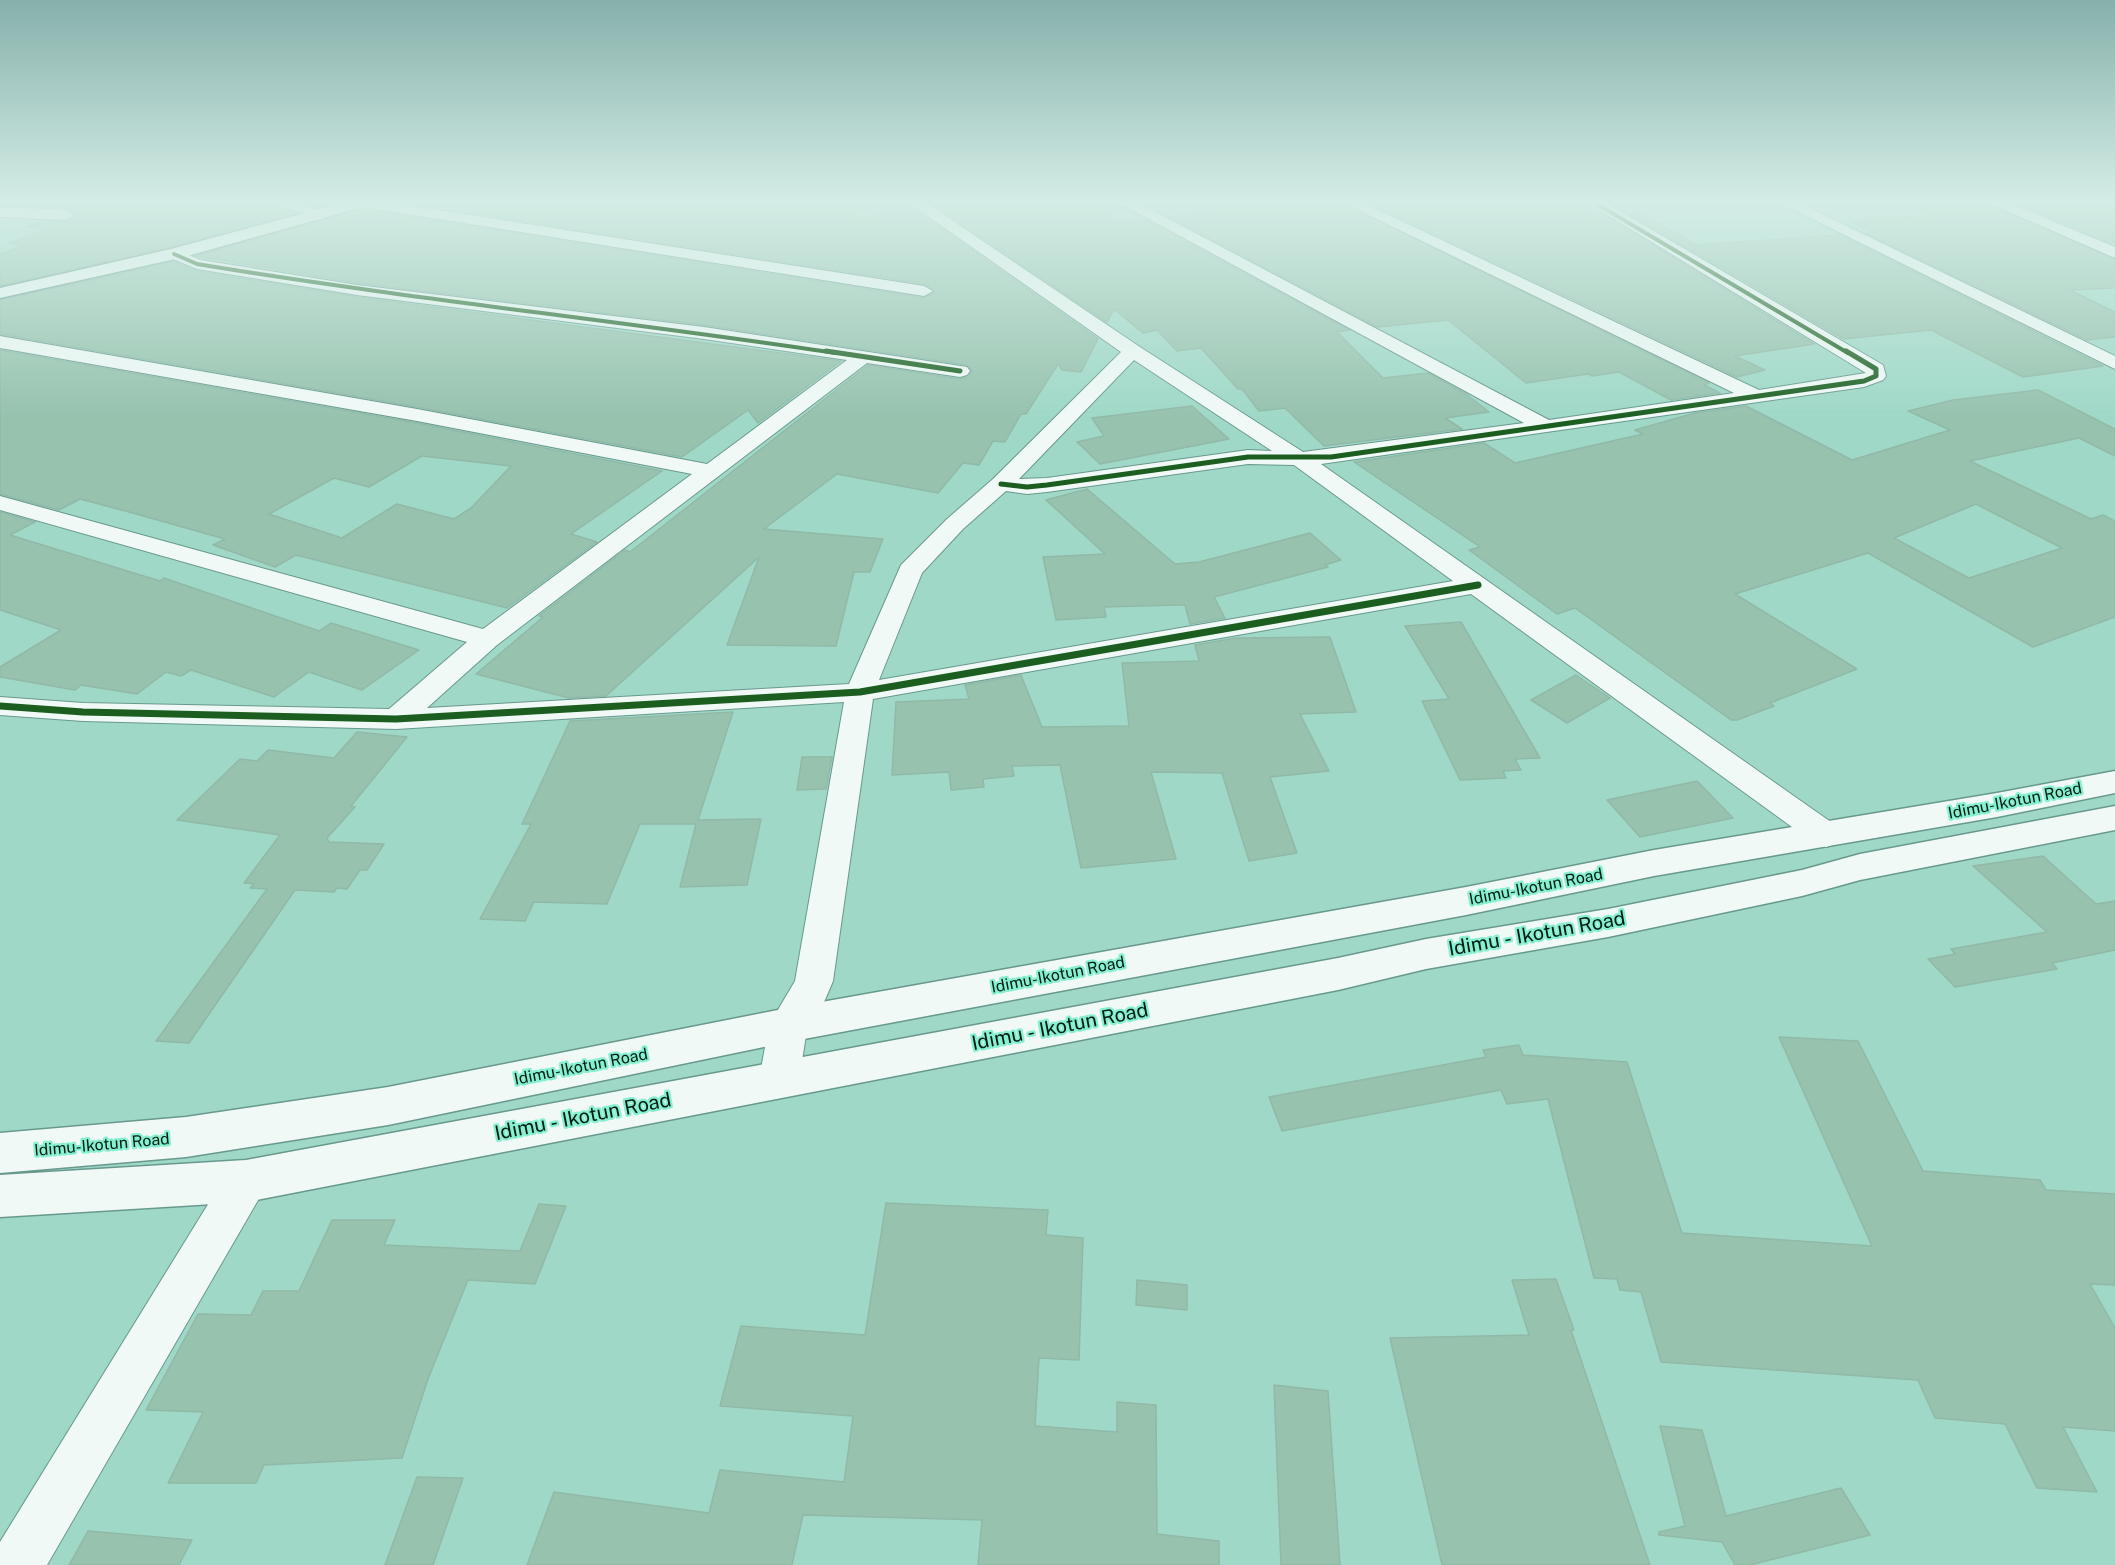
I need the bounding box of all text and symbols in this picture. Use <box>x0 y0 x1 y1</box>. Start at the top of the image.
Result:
street label: Idimu-Ikotun Road <box>1947 779 2083 823</box>
street label: Idimu-Ikotun Road <box>1468 865 1604 909</box>
street label: Idimu - Ikotun Road <box>1447 907 1627 961</box>
street label: Idimu-Ikotun Road <box>990 953 1126 997</box>
street label: Idimu - Ikotun Road <box>970 998 1150 1056</box>
street label: Idimu-Ikotun Road <box>513 1045 649 1089</box>
street label: Idimu - Ikotun Road <box>493 1088 673 1146</box>
street label: Idimu-Ikotun Road <box>34 1130 170 1160</box>

